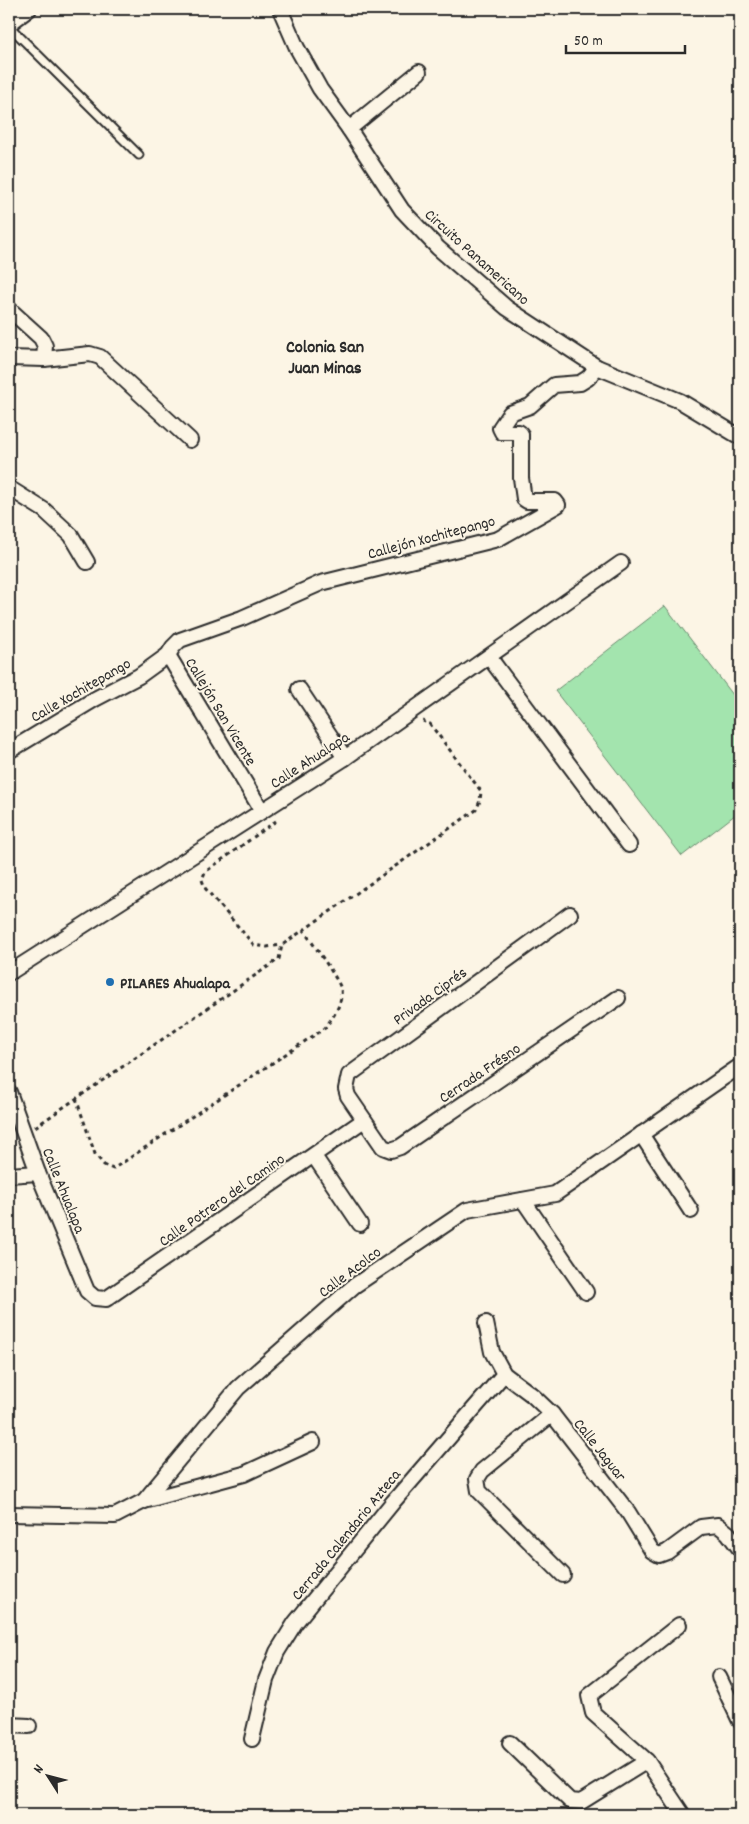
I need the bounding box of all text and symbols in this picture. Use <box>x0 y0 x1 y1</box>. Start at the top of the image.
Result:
scale bar <box>566 22 685 54</box>
text: 50 m <box>574 31 603 53</box>
street label: Circuito Panamericano <box>419 204 534 311</box>
district label: Colonia San Juan Minas <box>286 336 364 382</box>
street label: Callejón Xochitepango <box>365 510 498 567</box>
street label: Calle Xochitepango <box>27 653 136 729</box>
street label: Callejón San Vicente <box>178 654 261 771</box>
street label: Calle Ahualapa <box>266 727 355 795</box>
street label: Privada Ciprés <box>389 962 473 1032</box>
place label: PILARES Ahualapa <box>120 973 231 996</box>
marker: PILARES Ahualapa <box>104 976 116 988</box>
street label: Cerrada Frésno <box>435 1038 526 1110</box>
street label: Calle Ahualapa <box>35 1145 90 1238</box>
street label: Calle Potrero del Camino <box>155 1149 290 1253</box>
street label: Calle Acolco <box>314 1242 387 1304</box>
street label: Calle Jaguar <box>567 1414 631 1487</box>
street label: Cerrada Calendario Azteca <box>287 1465 407 1606</box>
north arrow <box>22 1752 72 1802</box>
text: N <box>29 1761 49 1778</box>

